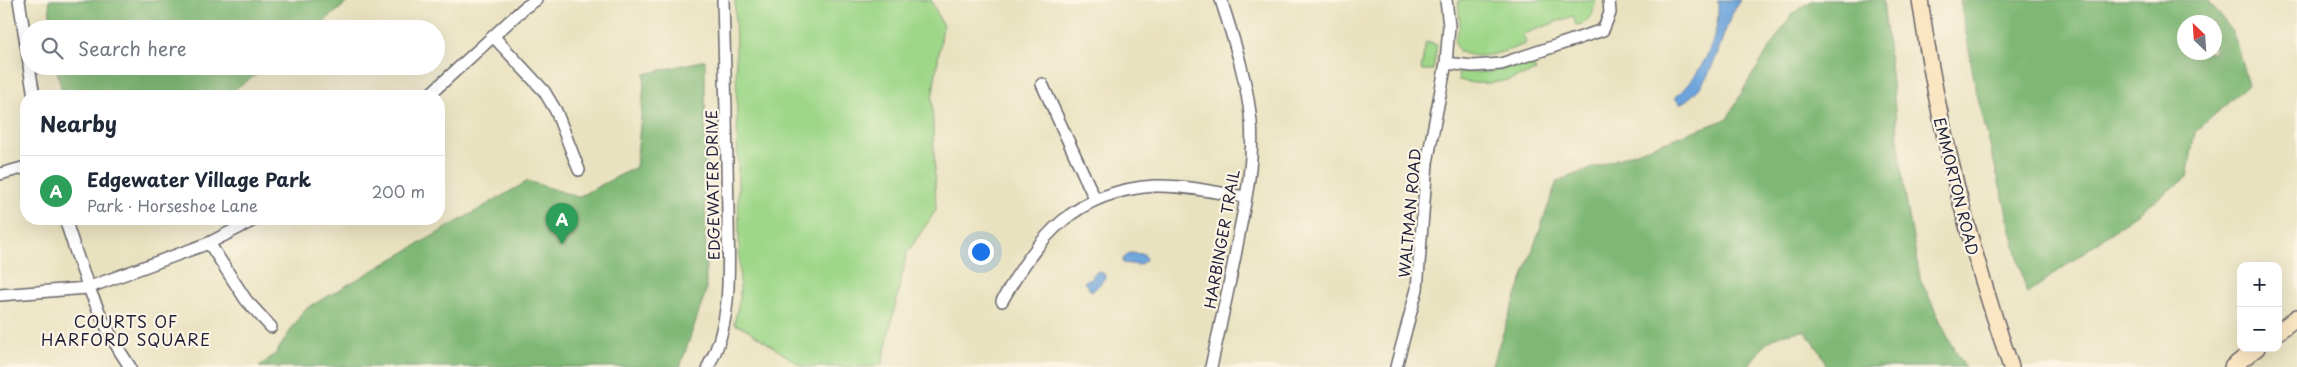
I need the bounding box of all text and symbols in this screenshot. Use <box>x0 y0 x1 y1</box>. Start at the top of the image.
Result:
north arrow <box>2177 15 2222 60</box>
search box <box>20 20 445 75</box>
icon: search <box>38 34 66 62</box>
text: Search here <box>78 34 187 62</box>
text: Nearby <box>40 107 117 139</box>
street label: EDGEWATER DRIVE <box>699 110 725 260</box>
street label: EMMORTON ROAD <box>1929 115 1985 257</box>
street label: WALTMAN ROAD <box>1392 147 1426 279</box>
text: Edgewater Village Park <box>87 165 311 193</box>
street label: HARBINGER TRAIL <box>1197 167 1245 310</box>
text: A <box>50 179 62 203</box>
text: 200 m <box>372 179 425 203</box>
text: Park · Horseshoe Lane <box>87 193 258 217</box>
pin: A <box>546 203 578 244</box>
your location <box>968 239 994 265</box>
map controls <box>2237 262 2282 352</box>
button: + <box>2237 262 2282 307</box>
button: − <box>2237 307 2282 352</box>
district label: COURTS OF HARFORD SQUARE <box>41 309 211 351</box>

